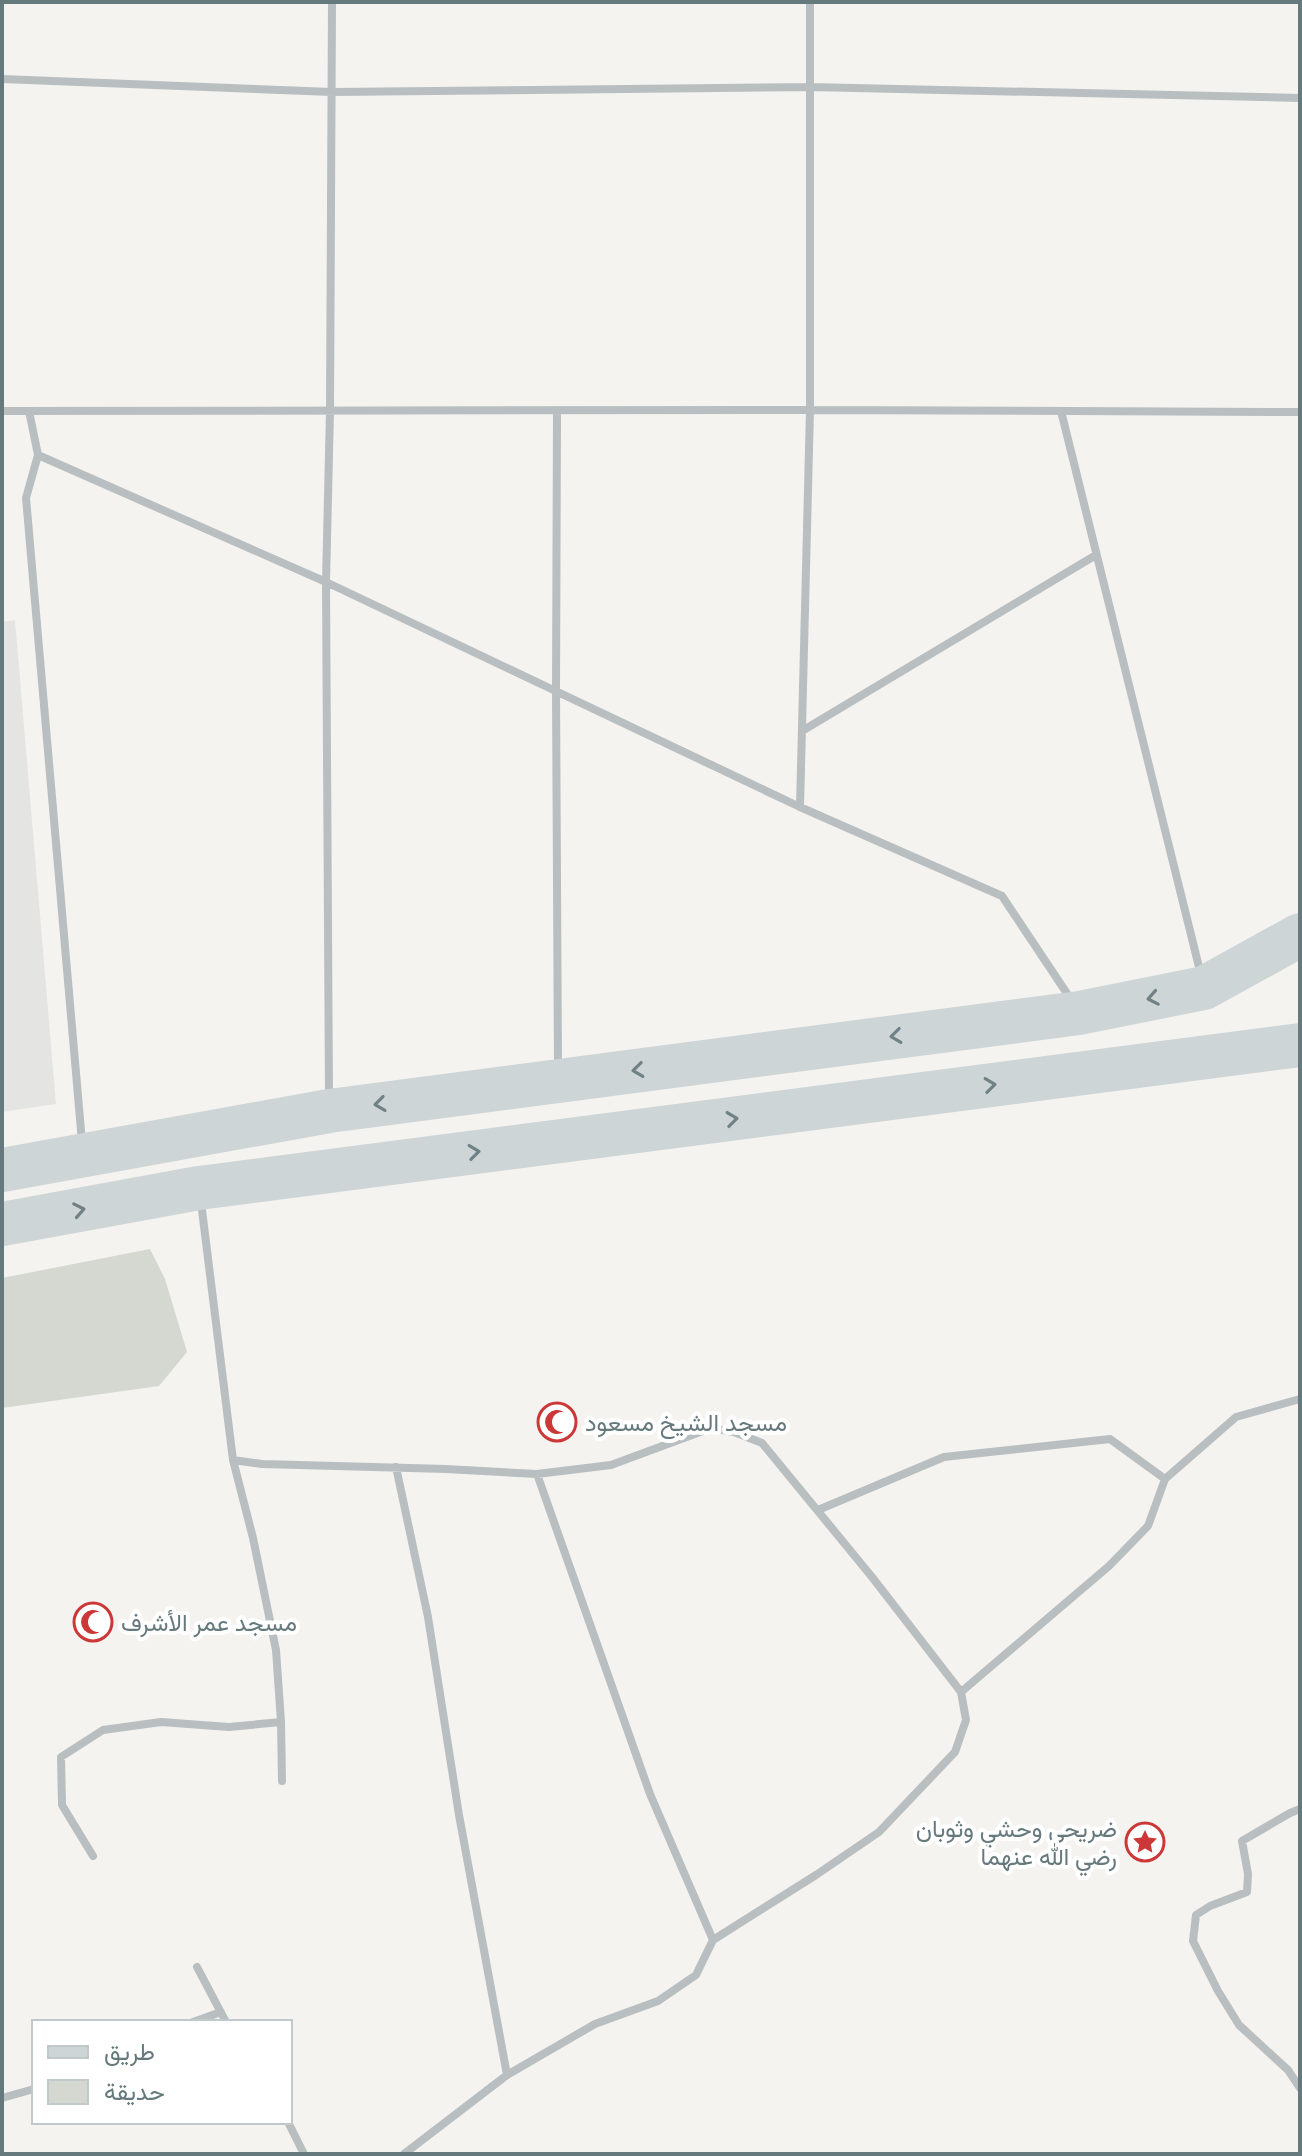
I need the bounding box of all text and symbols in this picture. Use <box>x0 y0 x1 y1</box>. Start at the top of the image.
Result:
one-way arrow <box>1146 989 1160 1006</box>
one-way arrow <box>889 1028 902 1045</box>
one-way arrow <box>631 1061 644 1078</box>
one-way arrow <box>984 1077 997 1094</box>
one-way arrow <box>373 1095 387 1112</box>
one-way arrow <box>725 1111 739 1128</box>
one-way arrow <box>467 1144 481 1161</box>
one-way arrow <box>72 1203 85 1220</box>
mosque icon: مسجد الشيخ مسعود <box>536 1401 578 1443</box>
place label: مسجد الشيخ مسعود <box>585 1408 787 1440</box>
mosque icon: مسجد عمر الأشرف <box>72 1601 114 1643</box>
place label: مسجد عمر الأشرف <box>121 1608 297 1638</box>
place label: ضريحي وحشي وثوبان رضي الله عنهما <box>916 1814 1117 1876</box>
place icon: ضريحي وحشي وثوبان رضي الله عنهما <box>1124 1821 1166 1863</box>
legend <box>32 2020 292 2124</box>
text: طريق <box>104 2037 155 2067</box>
text: حديقة <box>104 2077 165 2106</box>

